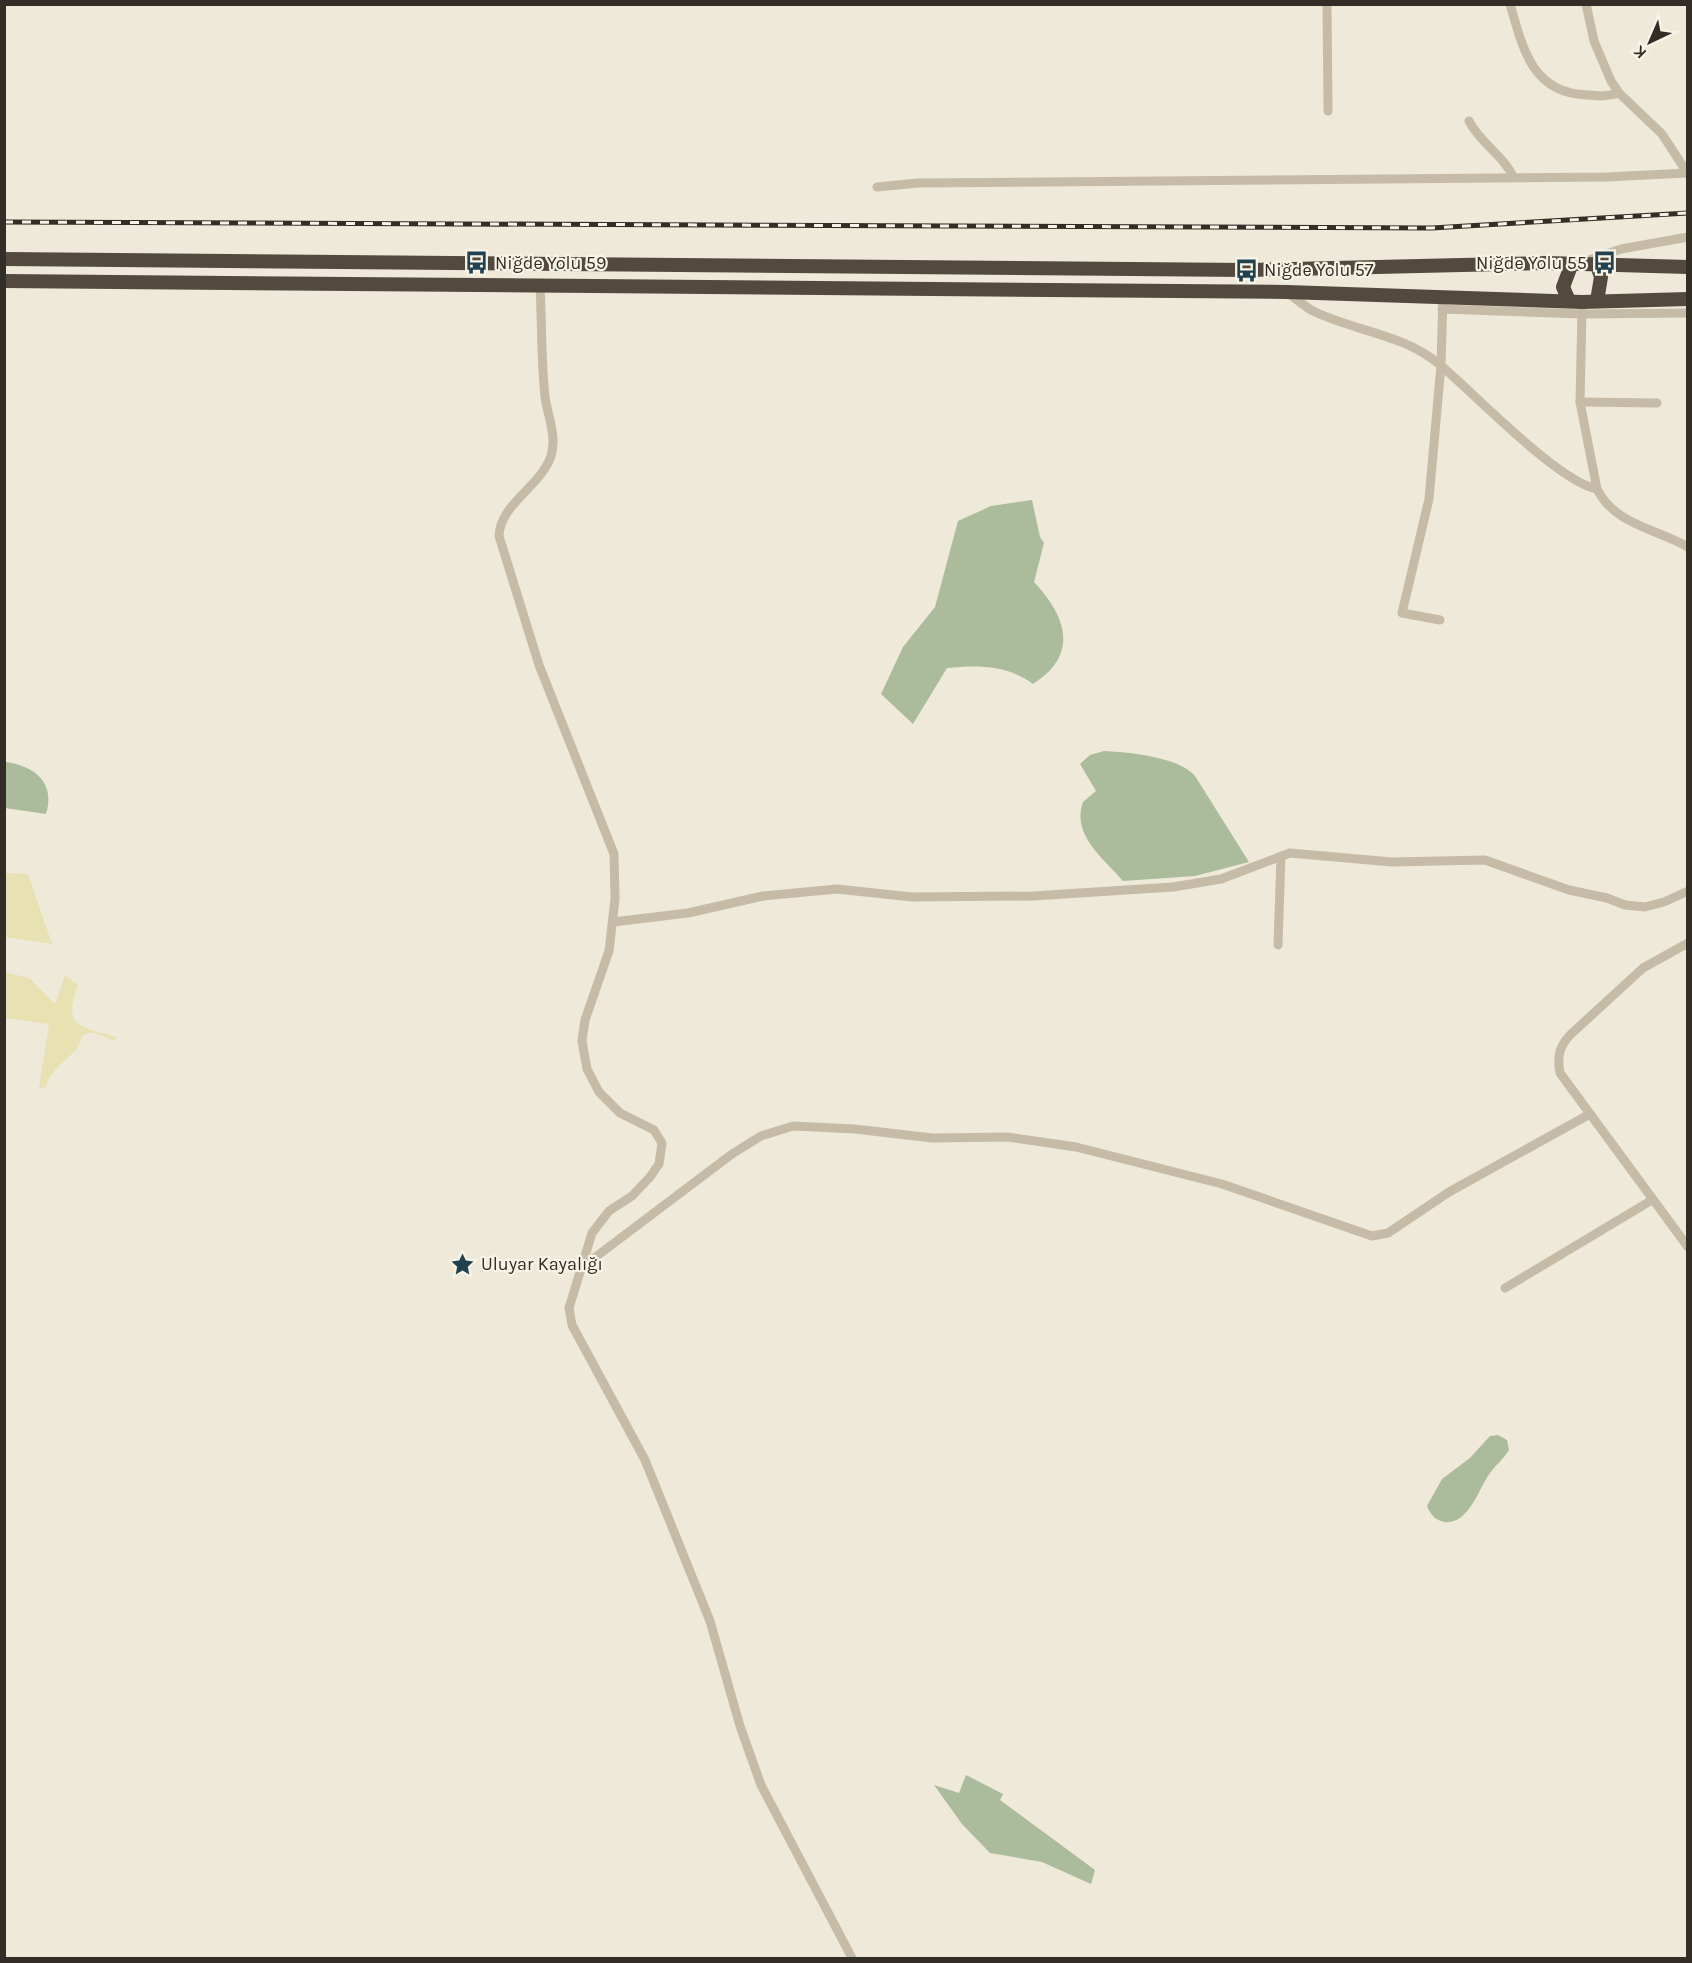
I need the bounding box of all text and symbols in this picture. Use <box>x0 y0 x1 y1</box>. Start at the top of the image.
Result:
north arrow <box>1620 12 1680 72</box>
text: K <box>1629 42 1650 63</box>
bus stop icon: Niğde Yolu 59 <box>464 250 490 276</box>
bus stop icon: Niğde Yolu 55 <box>1592 250 1618 276</box>
place label: Niğde Yolu 59 <box>495 252 606 274</box>
place label: Niğde Yolu 55 <box>1476 252 1587 274</box>
bus stop icon: Niğde Yolu 57 <box>1233 257 1259 283</box>
place label: Niğde Yolu 57 <box>1264 259 1374 281</box>
place icon: Uluyar Kayalığı <box>450 1251 476 1277</box>
place label: Uluyar Kayalığı <box>481 1253 603 1275</box>

